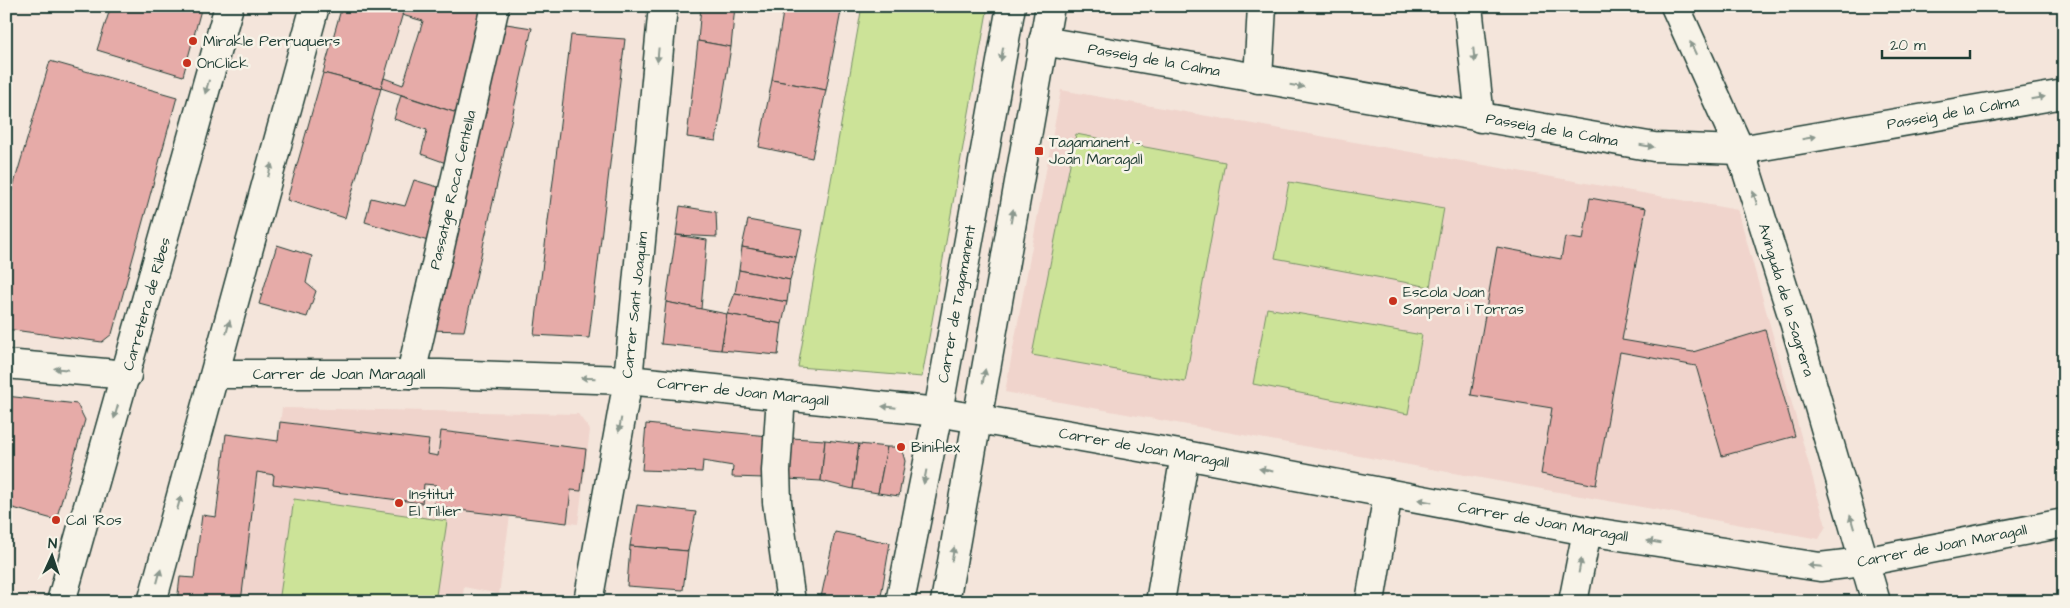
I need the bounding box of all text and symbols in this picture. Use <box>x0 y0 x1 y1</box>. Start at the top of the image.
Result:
scale bar <box>1882 28 1970 60</box>
place label: Mirakle Perruquers <box>203 31 341 52</box>
marker: Mirakle Perruquers <box>187 35 199 47</box>
text: 20 m <box>1890 35 1926 56</box>
street label: Passeig de la Calma <box>1086 38 1222 83</box>
one-way arrow <box>1688 41 1696 55</box>
one-way arrow <box>654 47 662 63</box>
one-way arrow <box>997 47 1005 63</box>
one-way arrow <box>1470 47 1478 63</box>
place label: OnClick <box>197 53 249 74</box>
marker: OnClick <box>181 57 193 69</box>
one-way arrow <box>203 79 211 95</box>
one-way arrow <box>1290 82 1306 90</box>
street label: Passeig de la Calma <box>1885 91 2021 136</box>
one-way arrow <box>2030 94 2046 102</box>
street label: Passatge Roca Centella <box>424 108 483 272</box>
street label: Passeig de la Calma <box>1484 108 1620 153</box>
place label: Tagamanent - Joan Maragall <box>1049 132 1143 171</box>
one-way arrow <box>1801 134 1817 142</box>
one-way arrow <box>1640 142 1656 150</box>
marker: Tagamanent - Joan Maragall <box>1033 145 1045 157</box>
one-way arrow <box>267 163 275 178</box>
one-way arrow <box>1751 190 1759 205</box>
one-way arrow <box>1008 208 1016 224</box>
street label: Avinguda de la Sagrera <box>1752 221 1819 380</box>
street label: Carrer de Tagamanent <box>933 223 982 385</box>
street label: Carrer Sant Joaquim <box>617 230 653 379</box>
street label: Carretera de Ribes <box>118 234 176 373</box>
place label: Escola Joan Sanpera i Torras <box>1403 282 1524 320</box>
marker: Escola Joan Sanpera i Torras <box>1387 295 1399 307</box>
one-way arrow <box>224 319 232 335</box>
street label: Carrer de Joan Maragall <box>253 364 425 386</box>
one-way arrow <box>53 365 69 373</box>
one-way arrow <box>980 368 988 384</box>
street label: Carrer de Joan Maragall <box>656 373 830 412</box>
one-way arrow <box>580 374 596 382</box>
one-way arrow <box>881 403 897 411</box>
one-way arrow <box>112 405 120 420</box>
one-way arrow <box>616 418 624 434</box>
street label: Carrer de Joan Maragall <box>1057 423 1231 474</box>
place label: Biniflex <box>911 437 961 458</box>
marker: Biniflex <box>895 441 907 453</box>
one-way arrow <box>1257 466 1273 474</box>
one-way arrow <box>921 470 929 485</box>
place label: Institut El Til·ler <box>409 484 461 522</box>
one-way arrow <box>175 495 183 510</box>
one-way arrow <box>1417 496 1433 504</box>
marker: Institut El Til·ler <box>393 497 405 509</box>
street label: Carrer de Joan Maragall <box>1456 497 1630 548</box>
place label: Cal 'Ros <box>66 510 122 531</box>
marker: Cal 'Ros <box>50 514 62 526</box>
one-way arrow <box>1847 514 1855 529</box>
street label: Carrer de Joan Maragall <box>1855 519 2029 574</box>
north arrow <box>28 530 78 580</box>
text: N <box>48 534 58 554</box>
one-way arrow <box>1646 537 1662 545</box>
one-way arrow <box>949 545 957 561</box>
one-way arrow <box>1576 559 1584 574</box>
one-way arrow <box>1807 562 1823 570</box>
one-way arrow <box>155 568 163 583</box>

